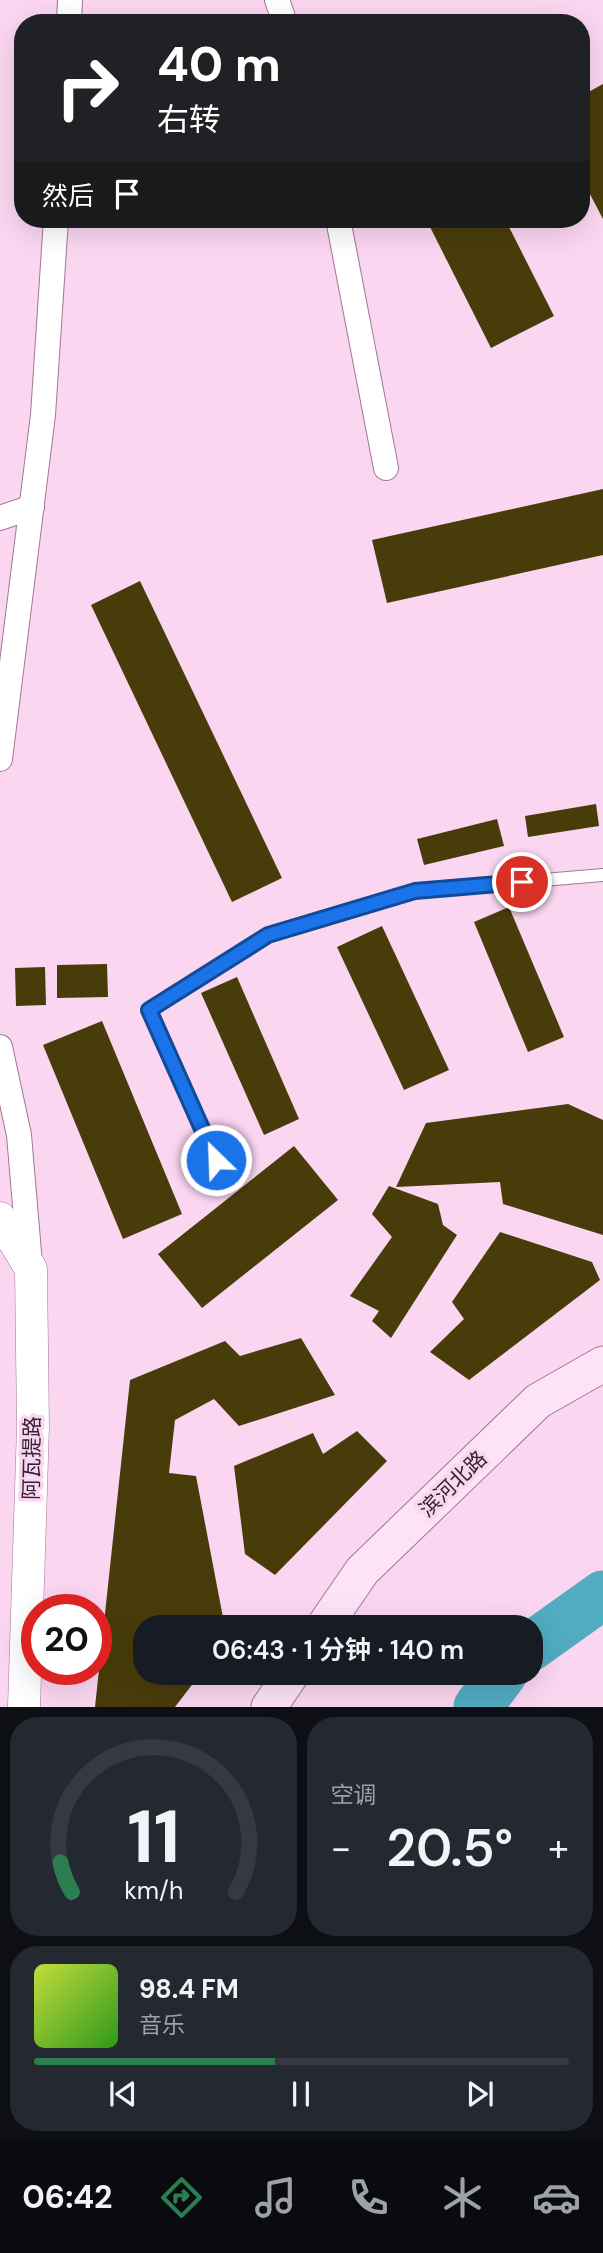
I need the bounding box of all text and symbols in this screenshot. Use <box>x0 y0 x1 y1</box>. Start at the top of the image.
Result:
text: 40 m <box>157 32 281 96</box>
icon: right <box>42 42 133 133</box>
text: 右转 <box>157 99 221 141</box>
icon: arrive <box>108 175 146 213</box>
text: 然后 <box>42 179 94 213</box>
pin <box>492 852 552 912</box>
icon: arrive <box>503 863 541 901</box>
position arrow <box>179 1123 253 1197</box>
street label: 阿瓦提路 <box>17 1416 47 1500</box>
street label: 滨河北路 <box>413 1445 493 1523</box>
speed limit sign: 20 <box>21 1594 112 1685</box>
text: 06:43 · 1 分钟 · 140 m <box>212 1633 464 1667</box>
text: 空调 <box>331 1780 377 1810</box>
text: 11 <box>127 1791 180 1886</box>
text: 20.5° <box>386 1814 513 1882</box>
text: − <box>331 1823 351 1873</box>
text: + <box>548 1823 569 1873</box>
text: km/h <box>124 1874 183 1907</box>
text: 98.4 FM <box>139 1972 239 2006</box>
text: 音乐 <box>139 2010 185 2040</box>
icon: previous <box>104 2075 142 2113</box>
icon: pause <box>282 2075 320 2113</box>
icon: next <box>461 2075 499 2113</box>
icon: directions <box>157 2173 206 2222</box>
icon: music <box>251 2173 300 2222</box>
icon: phone <box>344 2173 393 2222</box>
icon: climate <box>438 2173 487 2222</box>
icon: car <box>532 2173 581 2222</box>
text: 06:42 <box>22 2176 113 2218</box>

